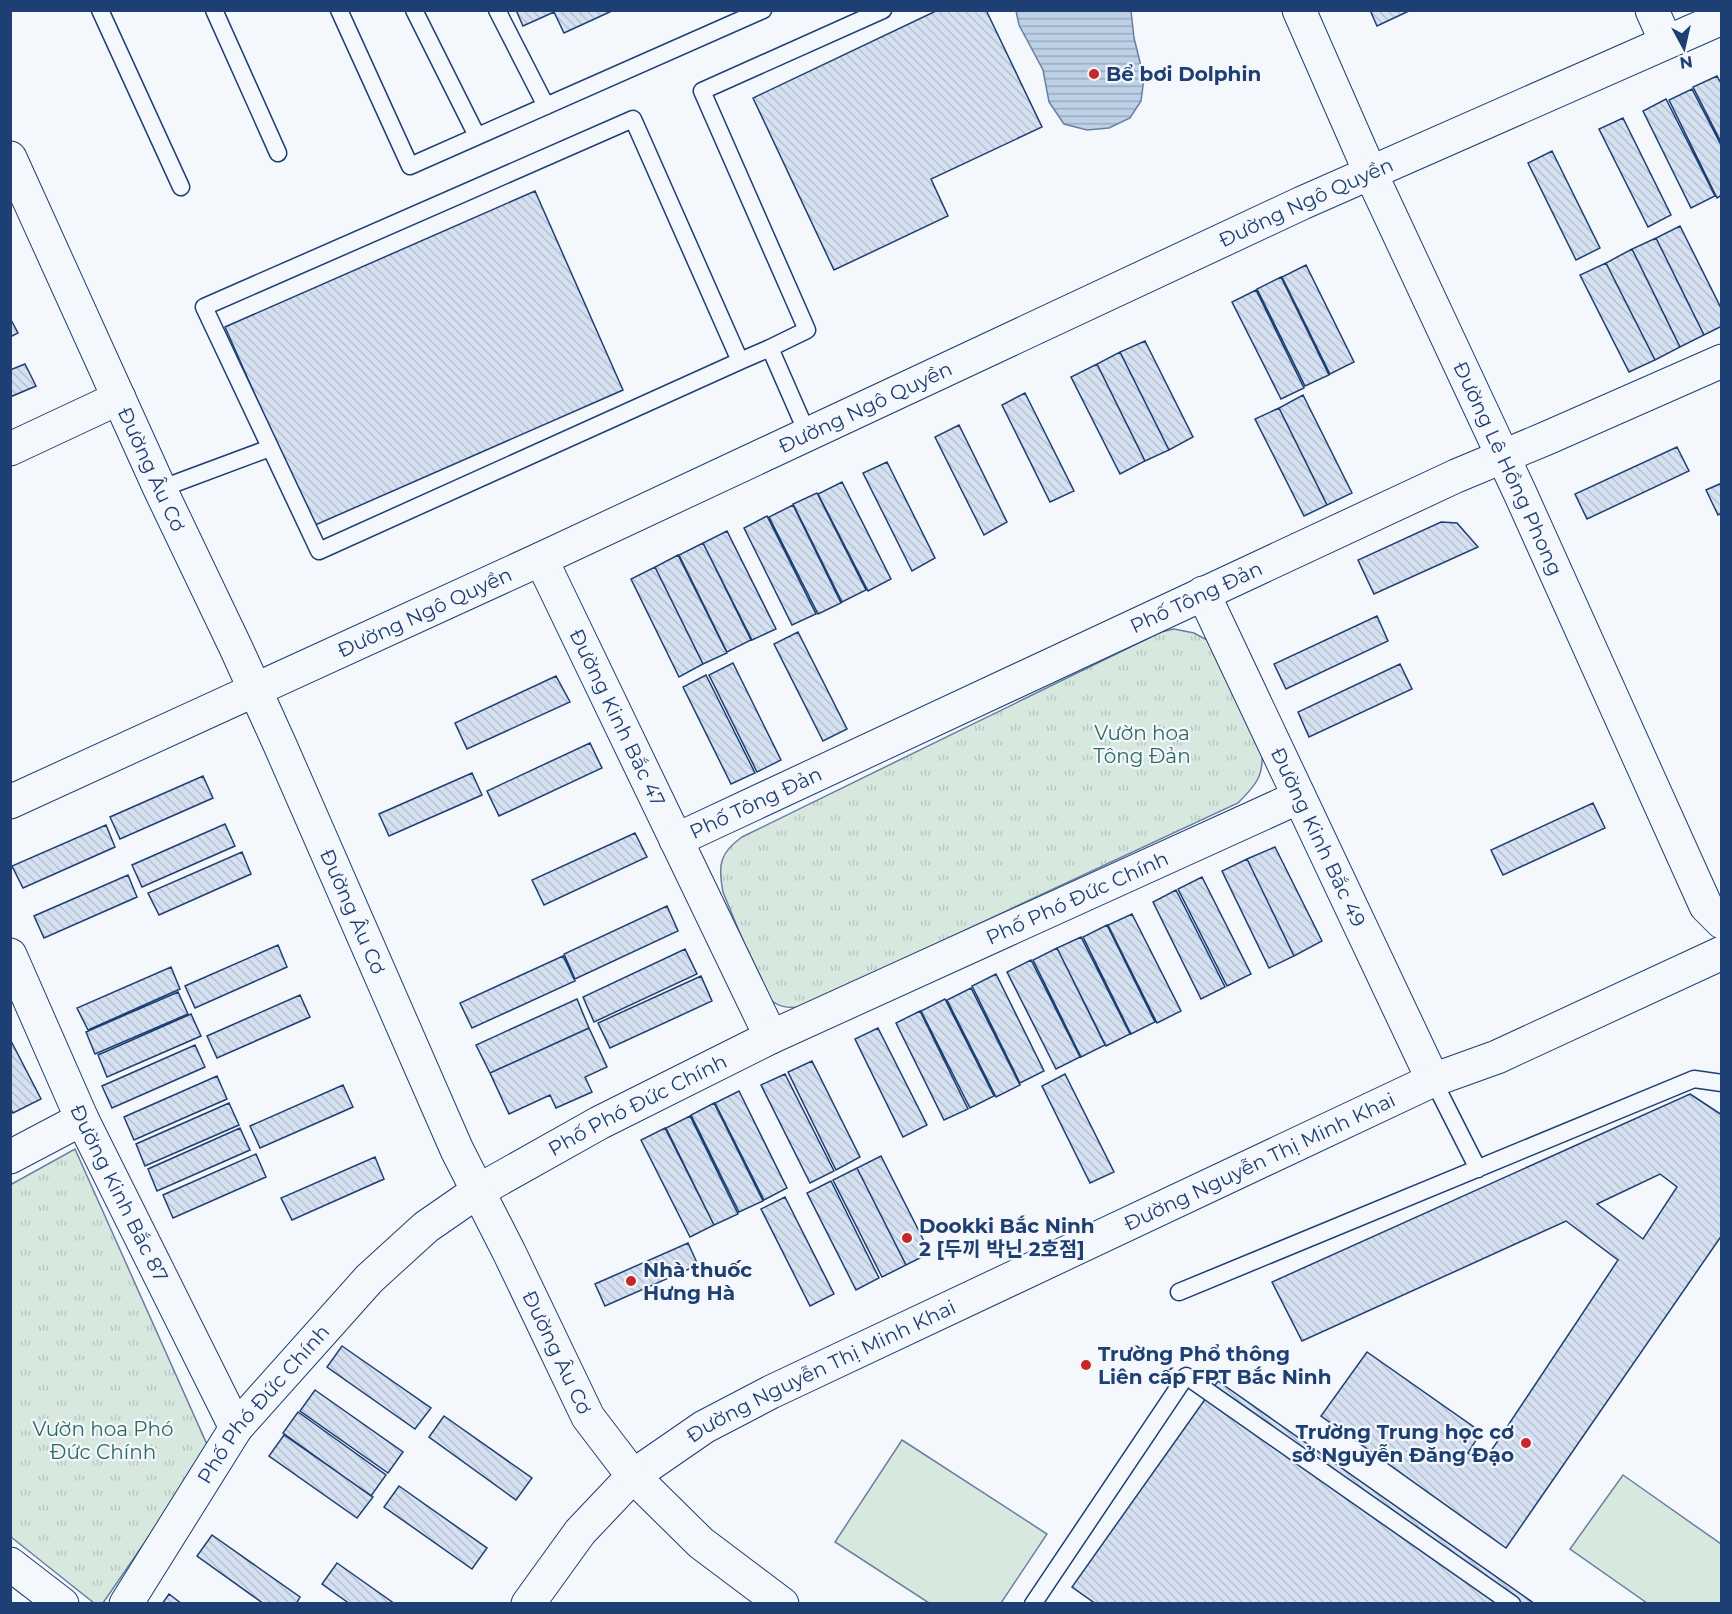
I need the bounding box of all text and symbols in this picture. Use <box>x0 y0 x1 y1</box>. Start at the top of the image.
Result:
north arrow <box>1654 18 1714 78</box>
text: N <box>1678 52 1694 73</box>
place label: Bể bơi Dolphin <box>1106 62 1261 86</box>
marker: Bể bơi Dolphin <box>1087 67 1101 81</box>
street label: Đường Ngô Quyền <box>1215 152 1397 252</box>
street label: Đường Ngô Quyền <box>775 356 956 458</box>
street label: Đường Lê Hồng Phong <box>1448 358 1568 579</box>
street label: Đường Âu Cơ <box>113 404 190 535</box>
street label: Phố Tông Đản <box>1126 556 1266 638</box>
street label: Đường Ngô Quyền <box>334 562 516 662</box>
street label: Đường Kinh Bắc 47 <box>564 625 670 810</box>
park label: Vườn hoa Tông Đản <box>1093 721 1191 768</box>
street label: Đường Kinh Bắc 49 <box>1266 744 1371 931</box>
street label: Phố Tông Đản <box>686 762 826 844</box>
street label: Đường Âu Cơ <box>315 845 391 978</box>
street label: Phố Phó Đức Chính <box>982 846 1172 950</box>
street label: Phố Phó Đức Chính <box>544 1049 731 1161</box>
street label: Đường Nguyễn Thị Minh Khai <box>1120 1088 1399 1236</box>
street label: Đường Kinh Bắc 87 <box>65 1101 173 1286</box>
place label: Dookki Bắc Ninh 2 [두끼 박닌 2호점] <box>919 1214 1095 1261</box>
marker: Dookki Bắc Ninh 2 [두끼 박닌 2호점] <box>900 1231 914 1245</box>
place label: Nhà thuốc Hưng Hà <box>643 1258 752 1305</box>
marker: Nhà thuốc Hưng Hà <box>624 1274 638 1288</box>
street label: Đường Âu Cơ <box>517 1287 597 1418</box>
street label: Đường Nguyễn Thị Minh Khai <box>682 1295 960 1447</box>
street label: Phố Phó Đức Chính <box>192 1320 334 1488</box>
place label: Trường Phổ thông Liên cấp FPT Bắc Ninh <box>1098 1342 1332 1389</box>
marker: Trường Phổ thông Liên cấp FPT Bắc Ninh <box>1079 1358 1093 1372</box>
park label: Vườn hoa Phó Đức Chính <box>32 1417 174 1464</box>
place label: Trường Trung học cơ sở Nguyễn Đăng Đạo <box>1292 1420 1514 1467</box>
marker: Trường Trung học cơ sở Nguyễn Đăng Đạo <box>1519 1436 1533 1450</box>

